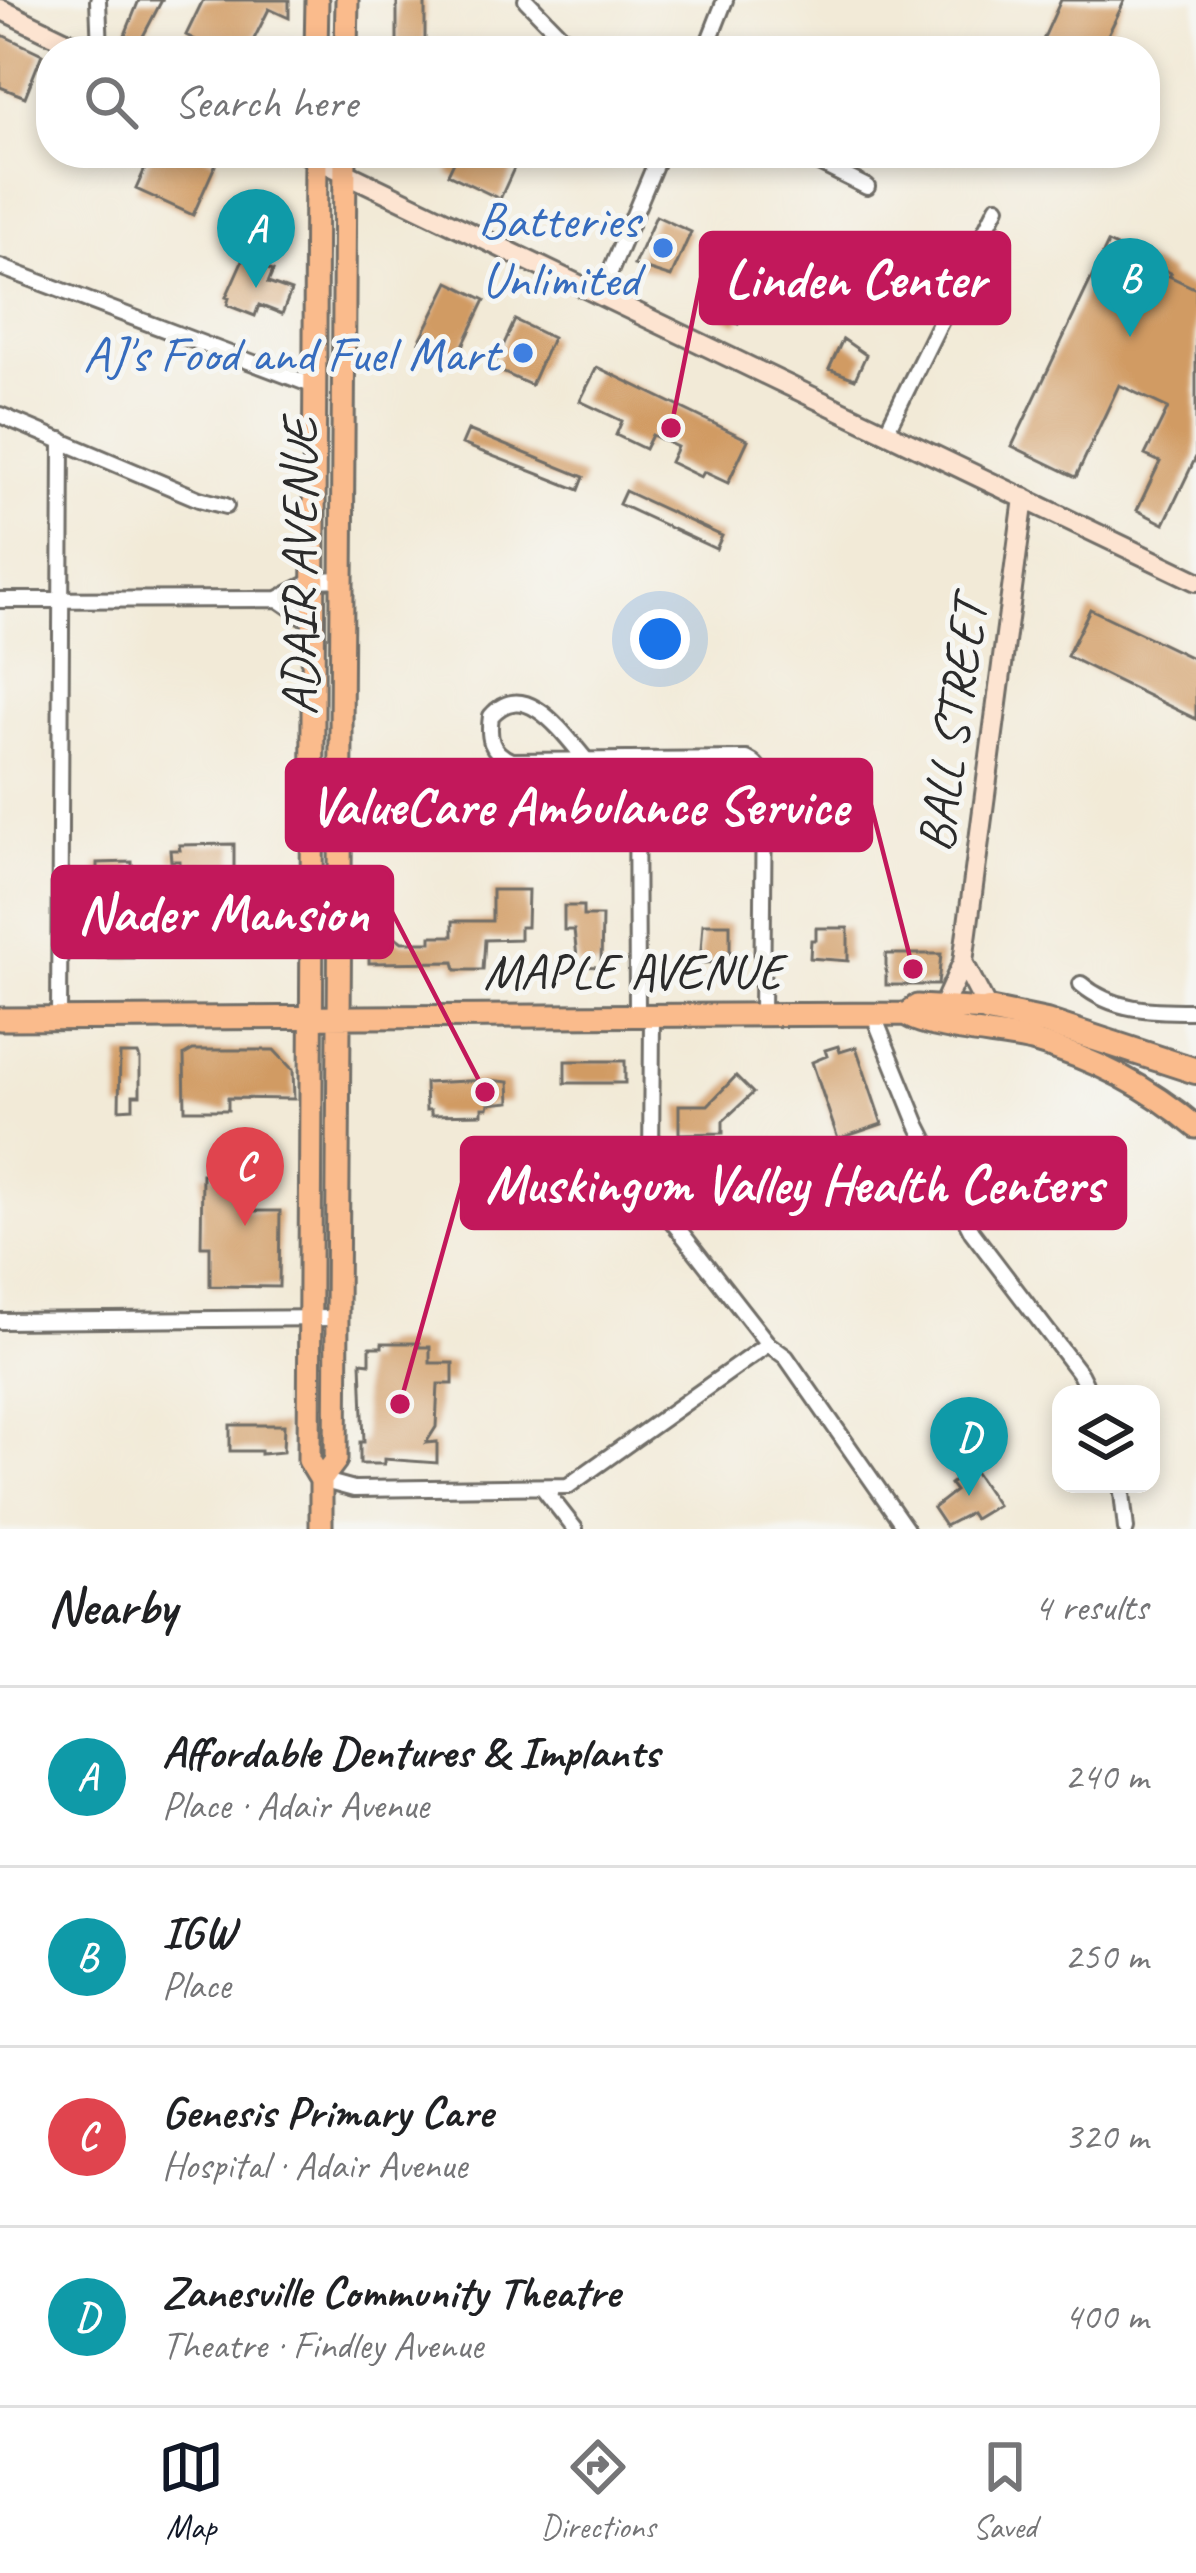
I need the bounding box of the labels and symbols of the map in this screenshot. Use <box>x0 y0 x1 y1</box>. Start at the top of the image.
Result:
place label: Batteries Unlimited <box>478 188 647 311</box>
pin: A <box>217 189 295 288</box>
callout: Linden Center <box>701 233 1009 323</box>
marker: Batteries Unlimited <box>650 235 676 261</box>
pin: B <box>1091 238 1169 337</box>
text: Linden Center <box>725 245 991 313</box>
place label: AJ's Food and Fuel Mart <box>83 322 504 386</box>
marker: AJ's Food and Fuel Mart <box>510 340 536 366</box>
street label: ADAIR AVENUE <box>267 413 331 715</box>
street label: BALL STREET <box>903 585 1003 856</box>
your location <box>630 609 690 669</box>
callout: ValueCare Ambulance Service <box>287 760 871 850</box>
text: ValueCare Ambulance Service <box>310 772 852 840</box>
callout: Nader Mansion <box>53 867 392 957</box>
text: Nader Mansion <box>78 879 369 947</box>
street label: MAPLE AVENUE <box>483 939 789 1003</box>
pin: C <box>206 1127 284 1226</box>
callout: Muskingum Valley Health Centers <box>462 1138 1125 1228</box>
text: Muskingum Valley Health Centers <box>485 1150 1108 1218</box>
pin: D <box>930 1397 1008 1496</box>

